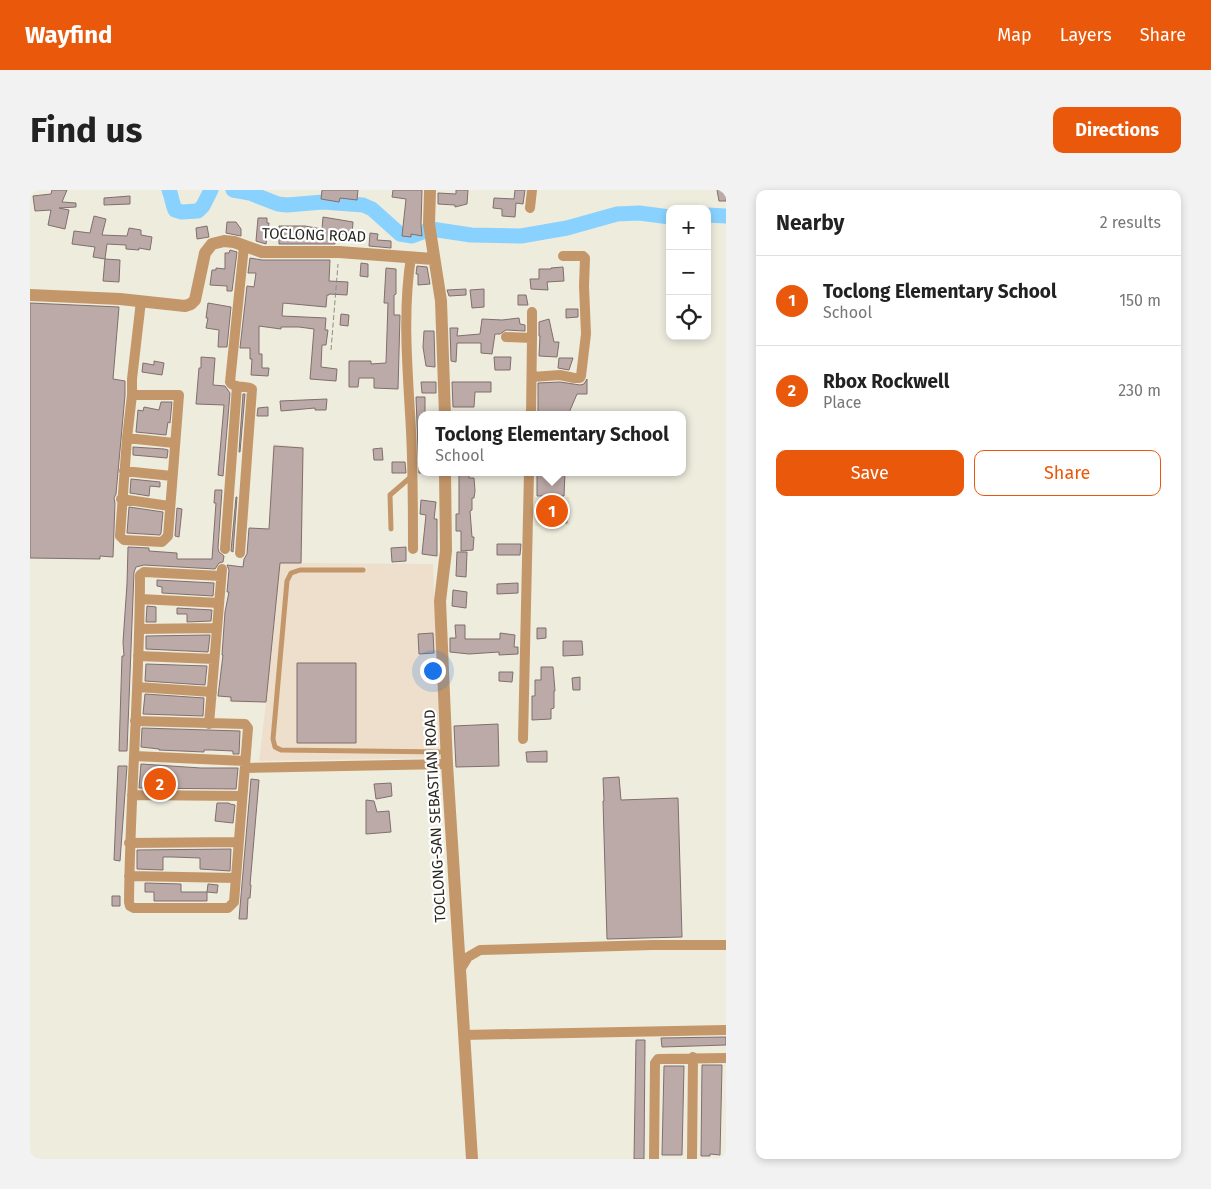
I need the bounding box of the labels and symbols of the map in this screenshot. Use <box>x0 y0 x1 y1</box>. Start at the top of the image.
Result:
street label: TOCLONG ROAD <box>262 224 366 246</box>
pin: 1 <box>536 492 568 530</box>
your location <box>420 658 446 684</box>
street label: TOCLONG-SAN SEBASTIAN ROAD <box>420 709 450 923</box>
pin: 2 <box>144 765 176 803</box>

